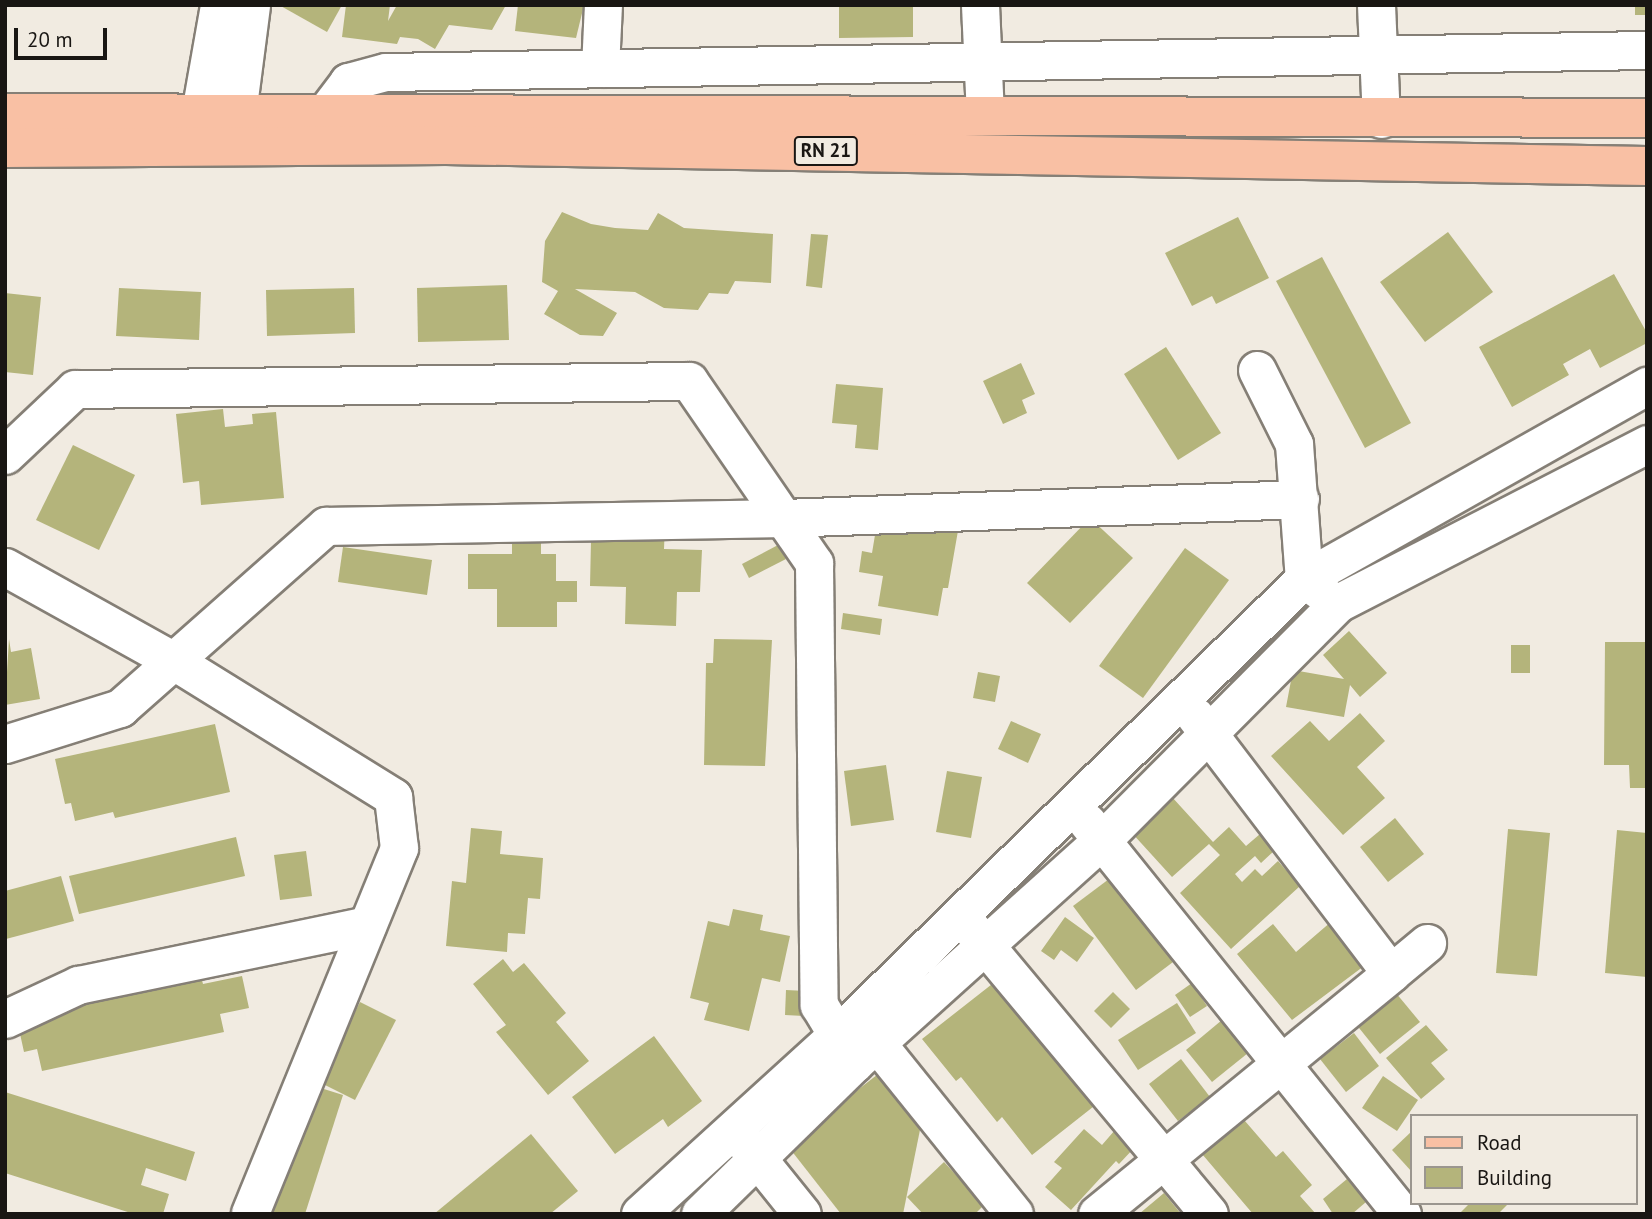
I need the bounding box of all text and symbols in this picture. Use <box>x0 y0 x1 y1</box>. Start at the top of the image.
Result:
scale bar <box>18 14 110 58</box>
text: 20 m <box>27 26 73 53</box>
road number: RN 21 <box>793 136 859 167</box>
legend <box>1410 1114 1638 1205</box>
text: Road <box>1477 1129 1521 1156</box>
text: Building <box>1477 1164 1552 1191</box>

